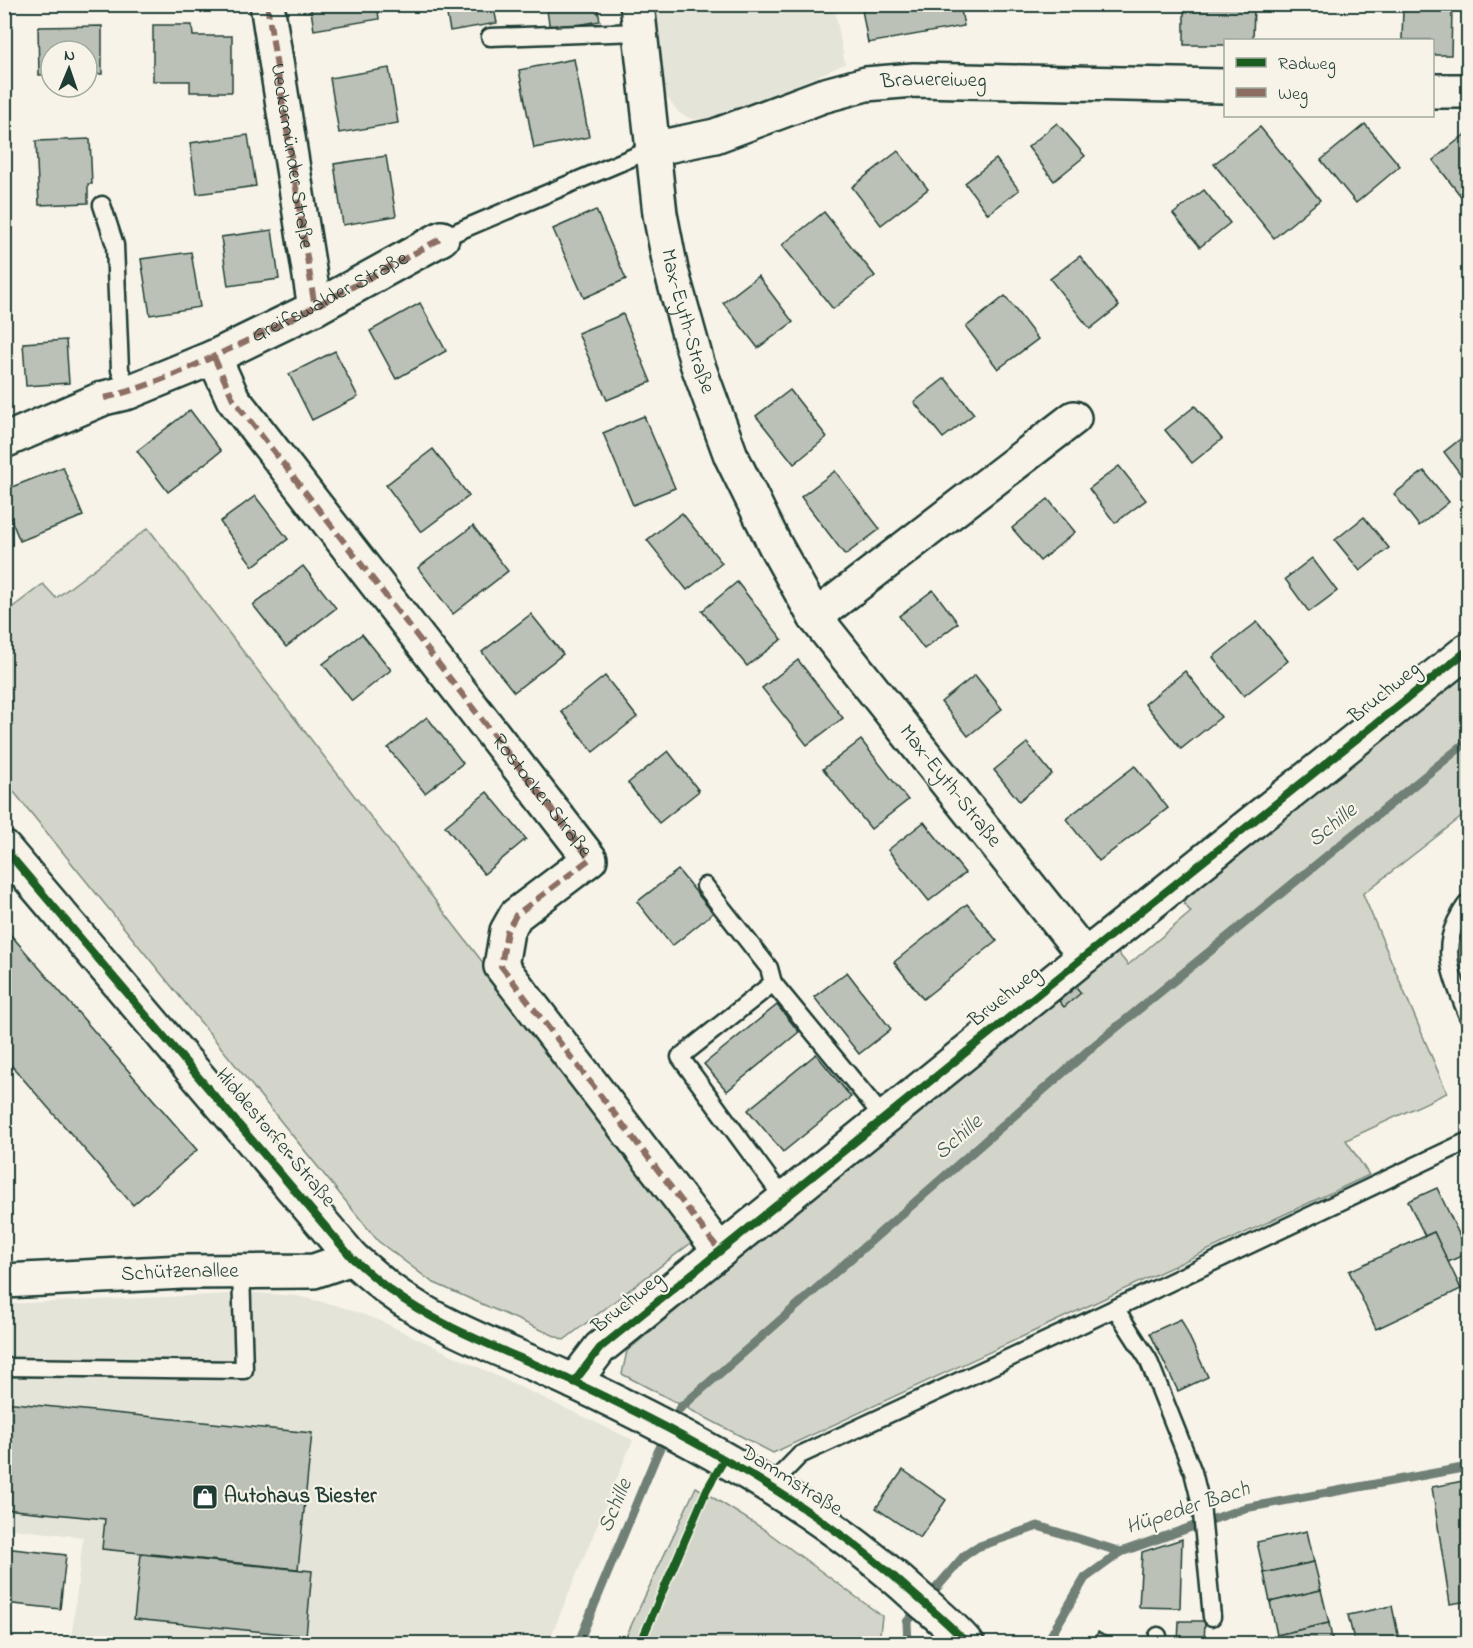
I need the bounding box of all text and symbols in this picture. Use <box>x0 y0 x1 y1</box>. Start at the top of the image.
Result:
north arrow <box>39 39 99 99</box>
legend <box>1224 39 1434 117</box>
text: N <box>64 44 75 68</box>
text: Radweg <box>1278 52 1336 79</box>
street label: Ueckermünder Straße <box>262 61 321 252</box>
street label: Brauereiweg <box>879 65 987 98</box>
text: Weg <box>1278 82 1308 109</box>
street label: Greifswalder Straße <box>246 244 415 351</box>
street label: Max-Eyth-Straße <box>652 246 722 399</box>
street label: Bruchweg <box>1342 655 1429 733</box>
street label: Max-Eyth-Straße <box>892 718 1009 855</box>
street label: Rostocker Straße <box>484 728 599 865</box>
water label: Schille <box>1301 795 1366 856</box>
street label: Bruchweg <box>962 959 1049 1037</box>
street label: Hiddestorfer Straße <box>208 1062 343 1215</box>
water label: Schille <box>928 1107 991 1168</box>
street label: Schützenallee <box>120 1257 239 1290</box>
street label: Bruchweg <box>585 1265 672 1343</box>
street label: Dammstraße <box>733 1437 848 1525</box>
water label: Schille <box>590 1473 642 1538</box>
water label: Hüpeder Bach <box>1122 1474 1255 1544</box>
shop icon: Autohaus Biester <box>190 1482 220 1512</box>
place label: Autohaus Biester <box>224 1482 377 1512</box>

